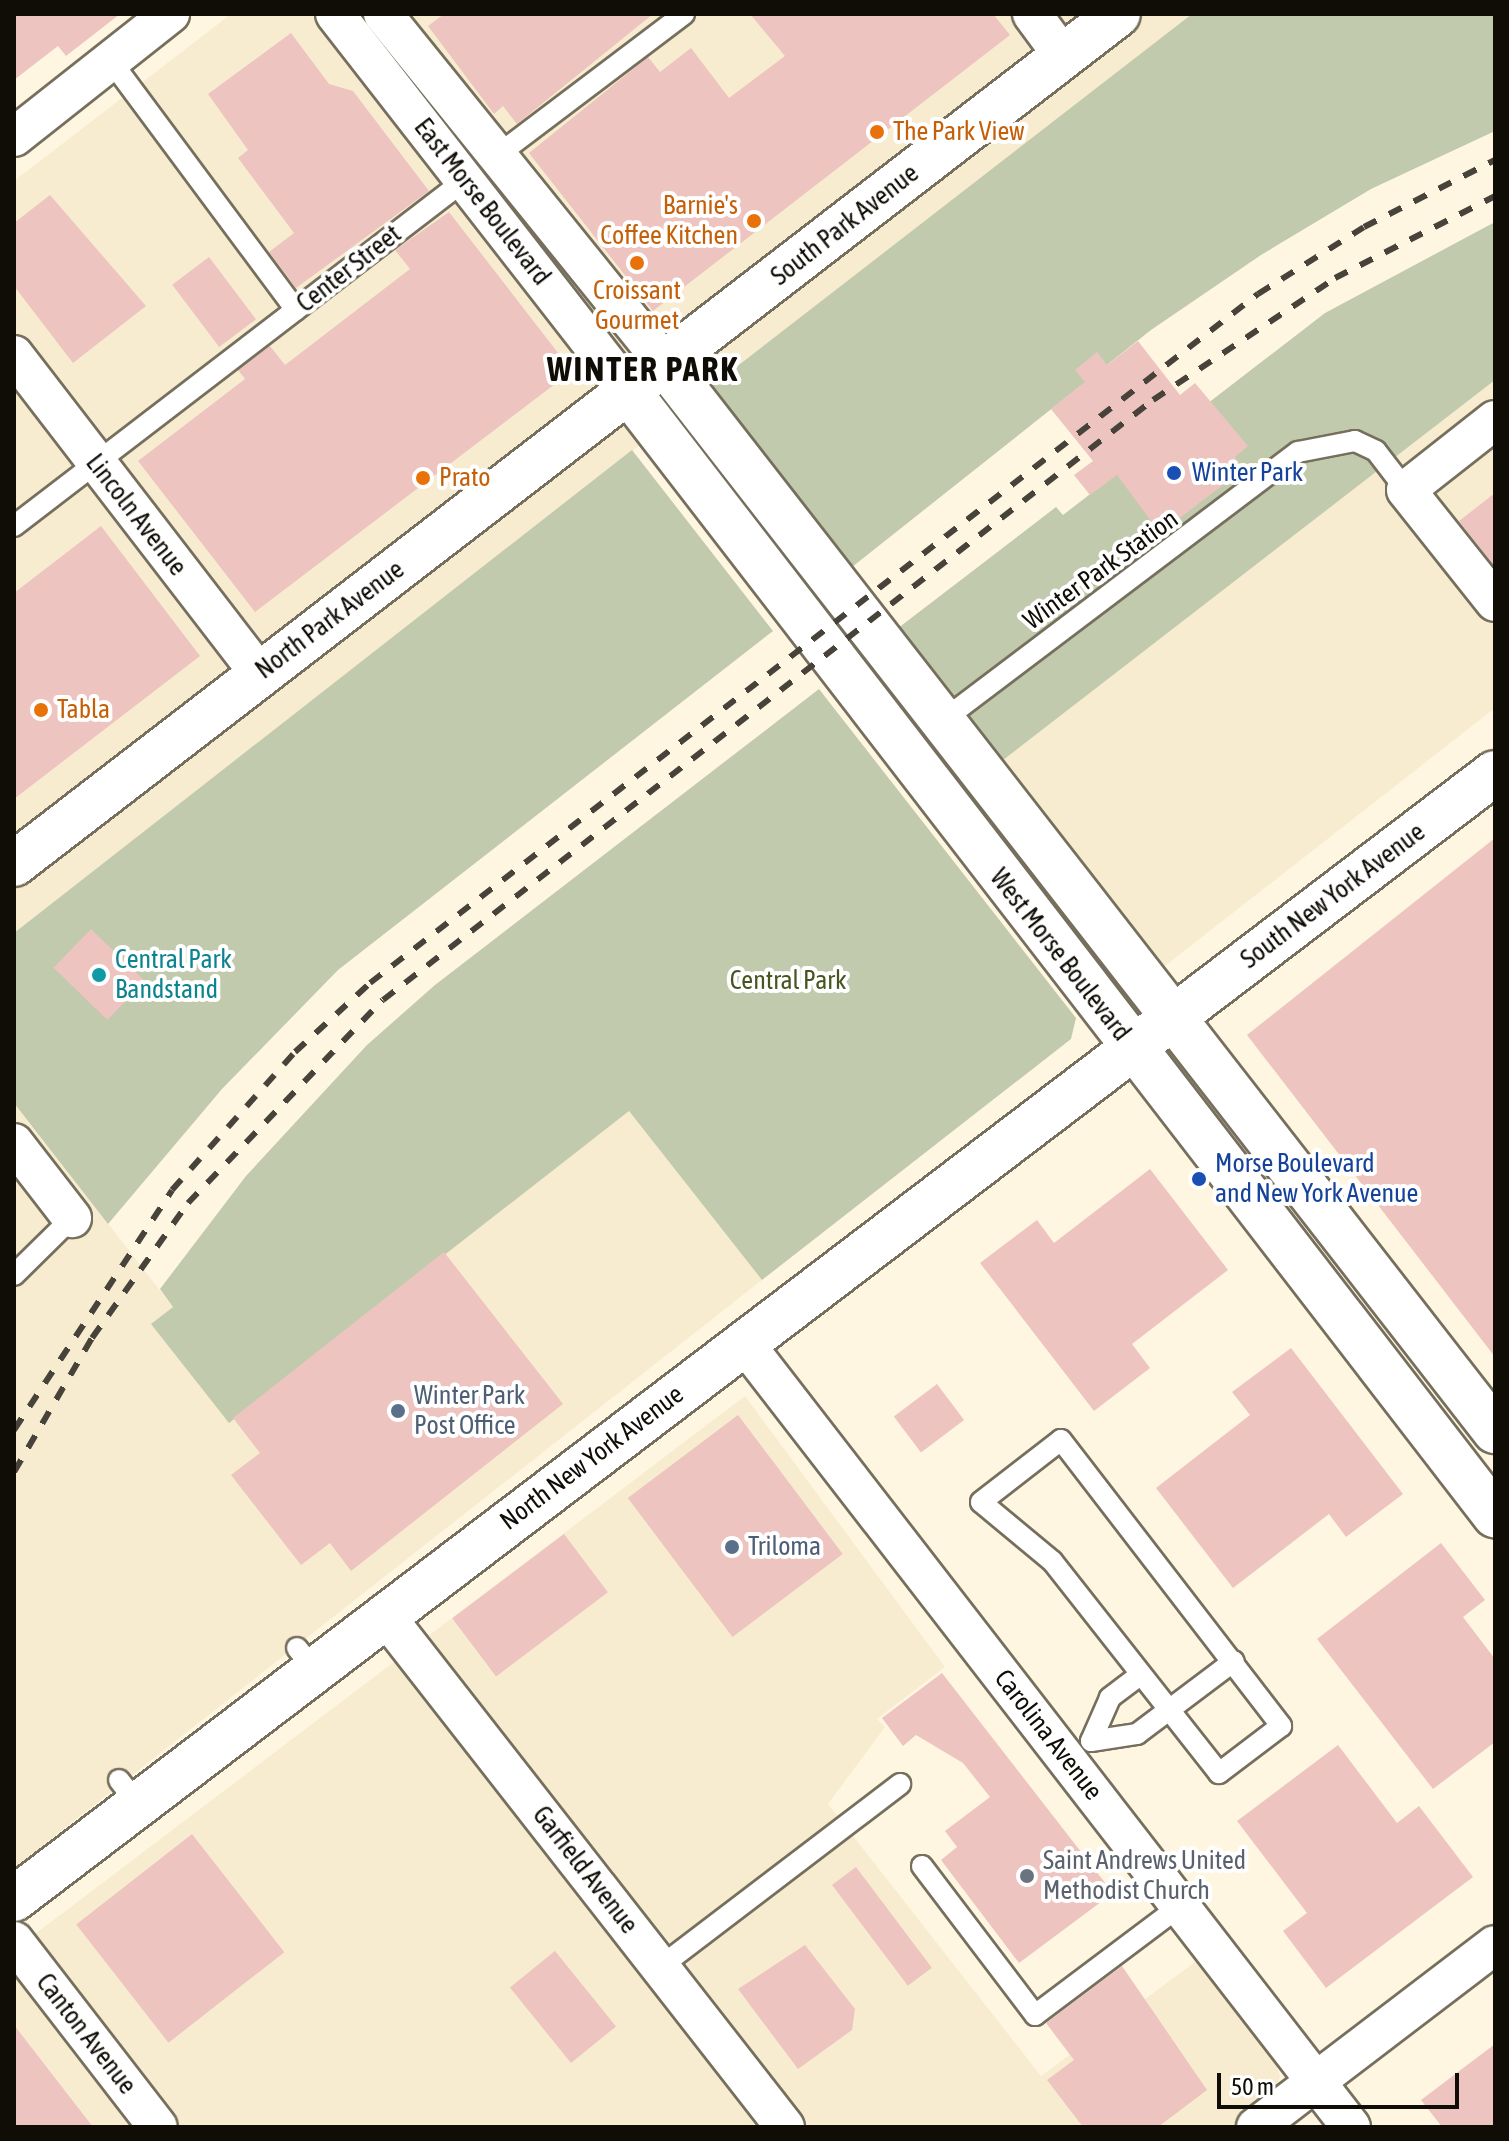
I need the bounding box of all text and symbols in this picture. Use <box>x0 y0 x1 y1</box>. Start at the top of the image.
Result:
street label: East Morse Boulevard <box>407 112 557 292</box>
place label: The Park View <box>893 116 1025 148</box>
marker: The Park View <box>868 123 886 141</box>
street label: South Park Avenue <box>765 158 925 292</box>
place label: Barnie's Coffee Kitchen <box>600 190 738 252</box>
marker: Barnie's Coffee Kitchen <box>745 212 763 230</box>
street label: Center Street <box>291 219 407 319</box>
marker: Croissant Gourmet <box>628 254 646 272</box>
place label: Croissant Gourmet <box>593 275 681 336</box>
district label: WINTER PARK <box>547 349 739 389</box>
street label: Lincoln Avenue <box>79 448 193 582</box>
place label: Winter Park <box>1192 457 1303 489</box>
place label: Prato <box>439 462 490 494</box>
marker: Winter Park <box>1163 462 1185 484</box>
marker: Prato <box>414 469 432 487</box>
street label: Winter Park Station <box>1018 503 1184 637</box>
street label: North Park Avenue <box>250 554 410 686</box>
place label: Tabla <box>57 694 110 726</box>
marker: Tabla <box>32 701 50 719</box>
street label: South New York Avenue <box>1235 817 1431 975</box>
street label: West Morse Boulevard <box>983 863 1137 1047</box>
place label: Central Park Bandstand <box>115 944 232 1006</box>
park label: Central Park <box>730 965 846 997</box>
marker: Central Park Bandstand <box>90 966 108 984</box>
place label: Morse Boulevard and New York Avenue <box>1215 1148 1418 1210</box>
marker: Morse Boulevard and New York Avenue <box>1190 1170 1208 1188</box>
street label: North New York Avenue <box>494 1379 690 1537</box>
place label: Winter Park Post Office <box>414 1380 525 1442</box>
marker: Winter Park Post Office <box>389 1402 407 1420</box>
place label: Triloma <box>748 1531 821 1563</box>
marker: Triloma <box>723 1538 741 1556</box>
street label: Carolina Avenue <box>987 1664 1109 1806</box>
street label: Garfield Avenue <box>526 1800 644 1940</box>
place label: Saint Andrews United Methodist Church <box>1043 1845 1246 1906</box>
marker: Saint Andrews United Methodist Church <box>1018 1867 1036 1885</box>
street label: Canton Avenue <box>29 1968 143 2100</box>
scale bar <box>1221 2057 1463 2107</box>
text: 50 m <box>1231 2073 1274 2100</box>

